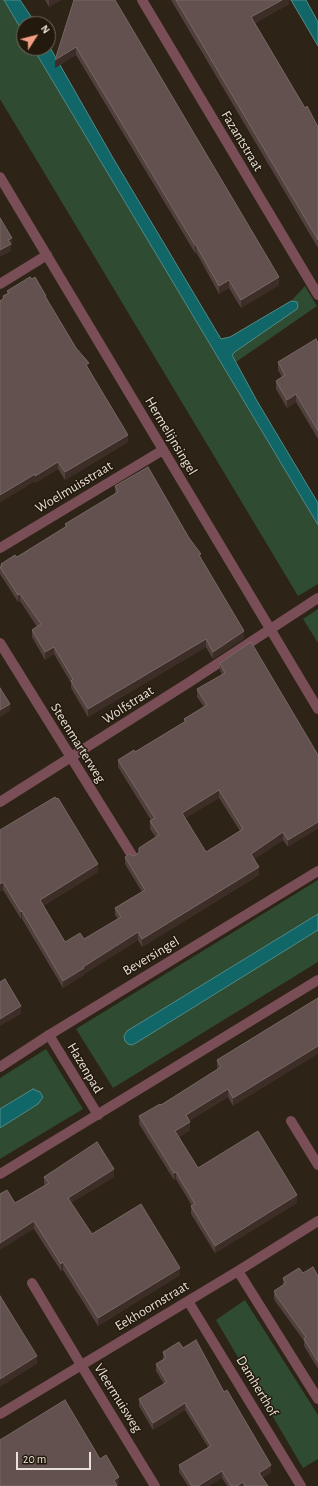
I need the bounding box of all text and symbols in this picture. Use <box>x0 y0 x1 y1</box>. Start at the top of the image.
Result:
north arrow <box>16 16 56 56</box>
text: N <box>39 23 52 36</box>
street label: Fazantstraat <box>217 108 267 174</box>
street label: Hermelijnsingel <box>141 394 201 478</box>
street label: Woelmuisstraat <box>32 457 116 517</box>
street label: Wolfstraat <box>99 682 157 728</box>
street label: Steenmarterweg <box>47 700 109 786</box>
street label: Beversingel <box>120 933 182 979</box>
street label: Hazenpad <box>63 1040 107 1096</box>
street label: Eekhoornstraat <box>112 1277 192 1335</box>
street label: Damherthof <box>232 1353 282 1419</box>
street label: Vleermuisweg <box>90 1361 146 1435</box>
scale bar <box>18 1444 93 1470</box>
text: 20 m <box>23 1453 46 1465</box>

